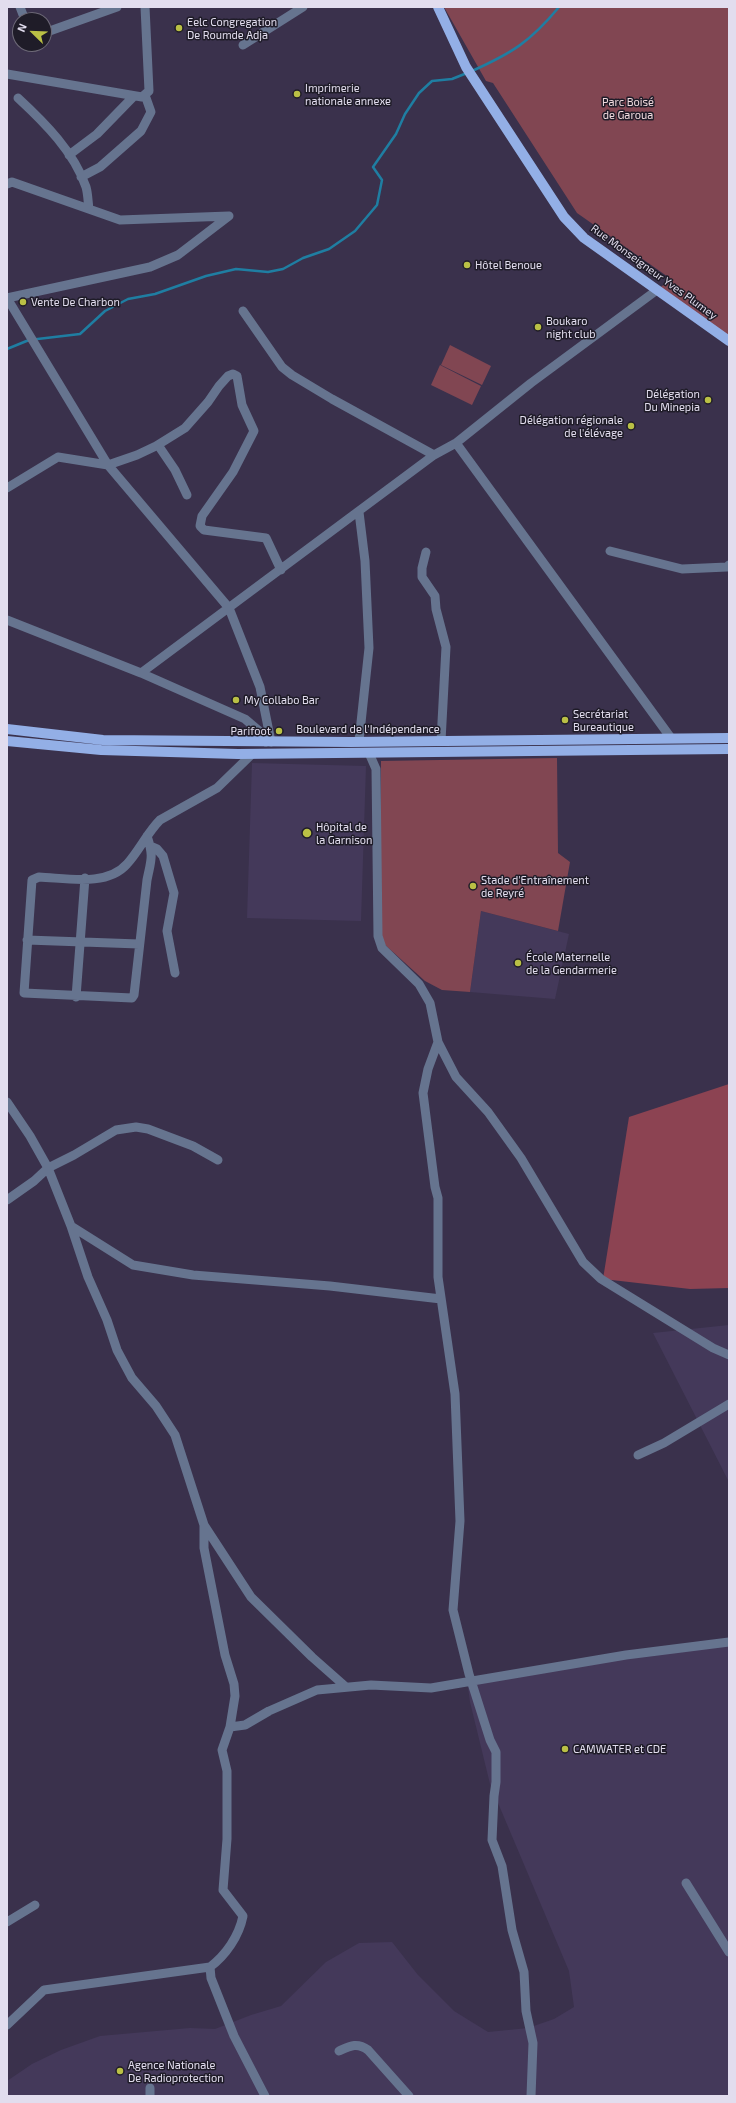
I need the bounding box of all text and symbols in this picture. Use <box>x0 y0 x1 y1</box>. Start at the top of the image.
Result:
north arrow <box>12 12 52 52</box>
place label: Eelc Congregation De Roumde Adja <box>187 15 277 41</box>
text: N <box>14 21 29 34</box>
marker: Eelc Congregation De Roumde Adja <box>174 23 184 33</box>
place label: Imprimerie nationale annexe <box>305 81 391 107</box>
marker: Imprimerie nationale annexe <box>292 89 302 99</box>
park label: Parc Boisé de Garoua <box>602 95 654 121</box>
street label: Rue Monseigneur Yves Plumey <box>588 222 720 322</box>
place label: Hôtel Benoue <box>475 258 542 272</box>
marker: Hôtel Benoue <box>462 260 472 270</box>
place label: Vente De Charbon <box>31 295 120 309</box>
marker: Vente De Charbon <box>18 297 28 307</box>
place label: Boukaro night club <box>546 314 595 340</box>
marker: Boukaro night club <box>533 322 543 332</box>
place label: Délégation Du Minepia <box>644 387 700 413</box>
marker: Délégation Du Minepia <box>703 395 713 405</box>
place label: Délégation régionale de l'élévage <box>520 413 623 439</box>
marker: Délégation régionale de l'élévage <box>626 421 636 431</box>
place label: My Collabo Bar <box>244 693 319 707</box>
marker: My Collabo Bar <box>231 695 241 705</box>
place label: Secrétariat Bureautique <box>573 707 634 733</box>
marker: Secrétariat Bureautique <box>560 715 570 725</box>
street label: Boulevard de l'Indépendance <box>296 722 440 736</box>
place label: Parifoot <box>231 724 271 738</box>
marker: Parifoot <box>274 726 284 736</box>
place label: Hôpital de la Garnison <box>316 820 372 846</box>
marker: Hôpital de la Garnison <box>301 827 313 839</box>
place label: Stade d'Entraînement de Reyré <box>481 873 589 899</box>
marker: Stade d'Entraînement de Reyré <box>468 881 478 891</box>
place label: École Maternelle de la Gendarmerie <box>526 950 617 976</box>
marker: École Maternelle de la Gendarmerie <box>513 958 523 968</box>
place label: CAMWATER et CDE <box>573 1742 666 1756</box>
marker: CAMWATER et CDE <box>560 1744 570 1754</box>
place label: Agence Nationale De Radioprotection <box>128 2058 224 2084</box>
marker: Agence Nationale De Radioprotection <box>115 2066 125 2076</box>

